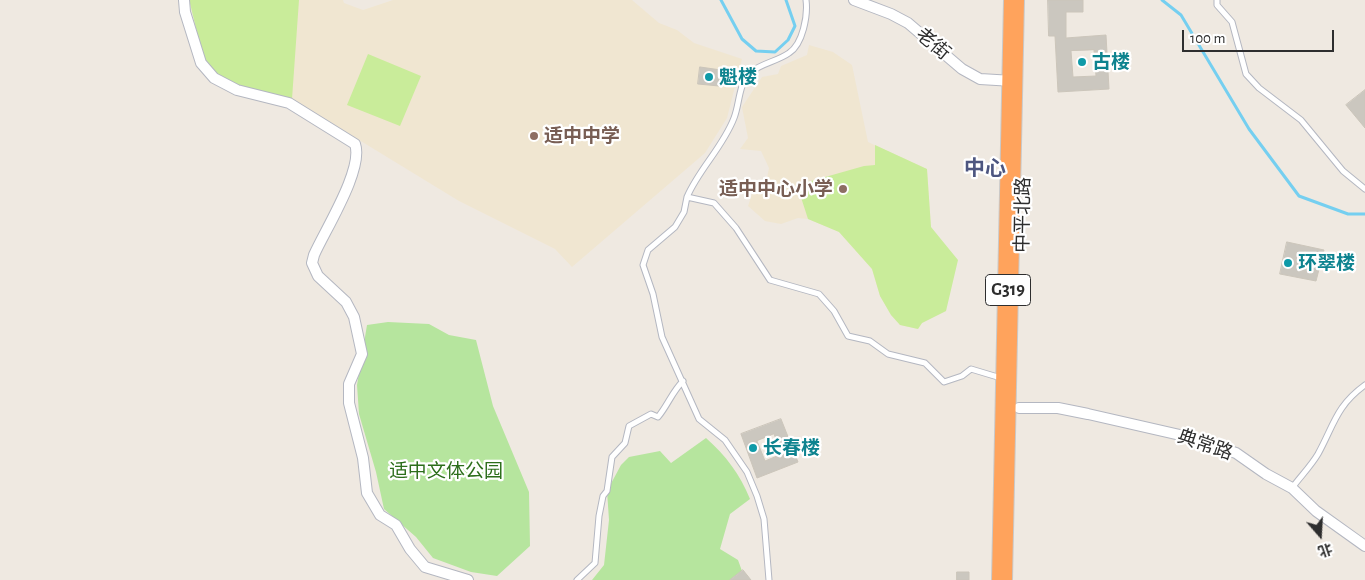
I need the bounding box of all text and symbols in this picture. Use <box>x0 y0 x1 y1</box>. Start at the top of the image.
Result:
scale bar <box>1185 20 1338 52</box>
street label: 老街 <box>911 23 955 65</box>
text: 100 m <box>1190 31 1225 46</box>
place label: 古楼 <box>1092 51 1130 73</box>
marker: 古楼 <box>1076 56 1088 68</box>
place label: 魁楼 <box>719 66 757 88</box>
marker: 魁楼 <box>703 71 715 83</box>
place label: 适中中学 <box>544 125 620 147</box>
marker: 适中中学 <box>528 130 540 142</box>
district label: 中心 <box>964 156 1006 182</box>
street label: 中平北路 <box>1011 177 1035 253</box>
place label: 适中中心小学 <box>719 178 833 200</box>
marker: 适中中心小学 <box>837 183 849 195</box>
place label: 环翠楼 <box>1298 252 1355 274</box>
marker: 环翠楼 <box>1282 257 1294 269</box>
road number: G319 <box>986 274 1030 306</box>
street label: 典常路 <box>1174 425 1236 465</box>
place label: 长春楼 <box>763 437 820 459</box>
marker: 长春楼 <box>747 442 759 454</box>
park label: 适中文体公园 <box>389 460 503 482</box>
north arrow <box>1295 510 1345 560</box>
text: 北 <box>1316 540 1334 558</box>

